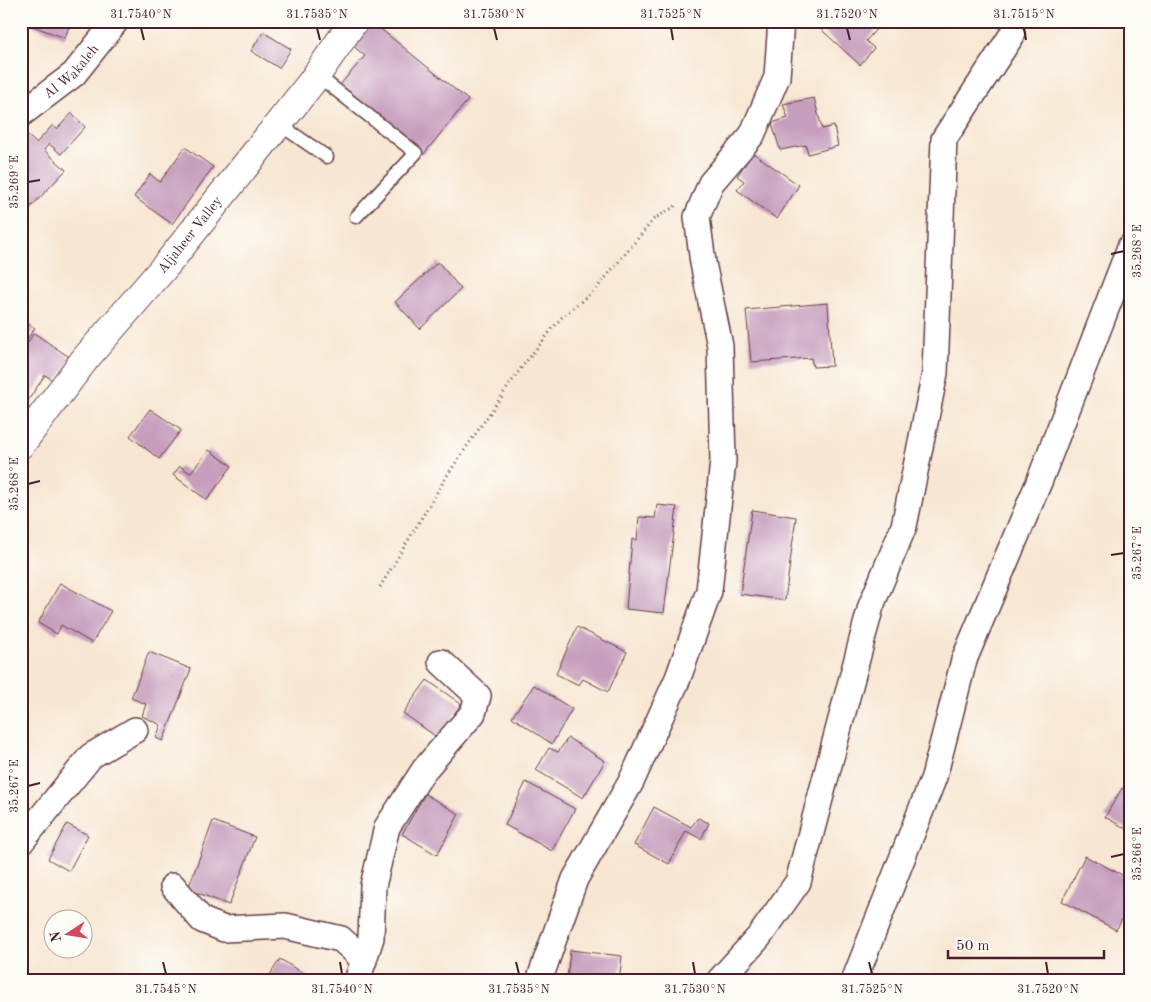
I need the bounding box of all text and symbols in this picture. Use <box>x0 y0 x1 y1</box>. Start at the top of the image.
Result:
text: 31.7540°N <box>110 8 172 21</box>
text: 31.7535°N <box>286 8 348 21</box>
text: 31.7530°N <box>463 8 525 21</box>
text: 31.7525°N <box>640 8 702 21</box>
text: 31.7520°N <box>816 8 878 21</box>
text: 31.7515°N <box>993 8 1055 21</box>
street label: Al Wakaleh <box>41 42 102 101</box>
text: 35.269°E <box>8 155 21 209</box>
street label: Aljaheer Valley <box>155 193 225 276</box>
text: 35.268°E <box>1131 224 1144 278</box>
text: 35.268°E <box>8 457 21 511</box>
text: 35.267°E <box>1131 526 1144 580</box>
text: 35.267°E <box>8 759 21 813</box>
text: 35.266°E <box>1131 827 1144 881</box>
north arrow <box>42 910 92 960</box>
scale bar <box>948 927 1105 959</box>
text: N <box>48 930 64 943</box>
text: 50 m <box>956 939 990 954</box>
text: 31.7545°N <box>135 983 197 996</box>
text: 31.7540°N <box>311 983 373 996</box>
text: 31.7535°N <box>488 983 550 996</box>
text: 31.7530°N <box>664 983 726 996</box>
text: 31.7525°N <box>841 983 903 996</box>
text: 31.7520°N <box>1017 983 1079 996</box>

